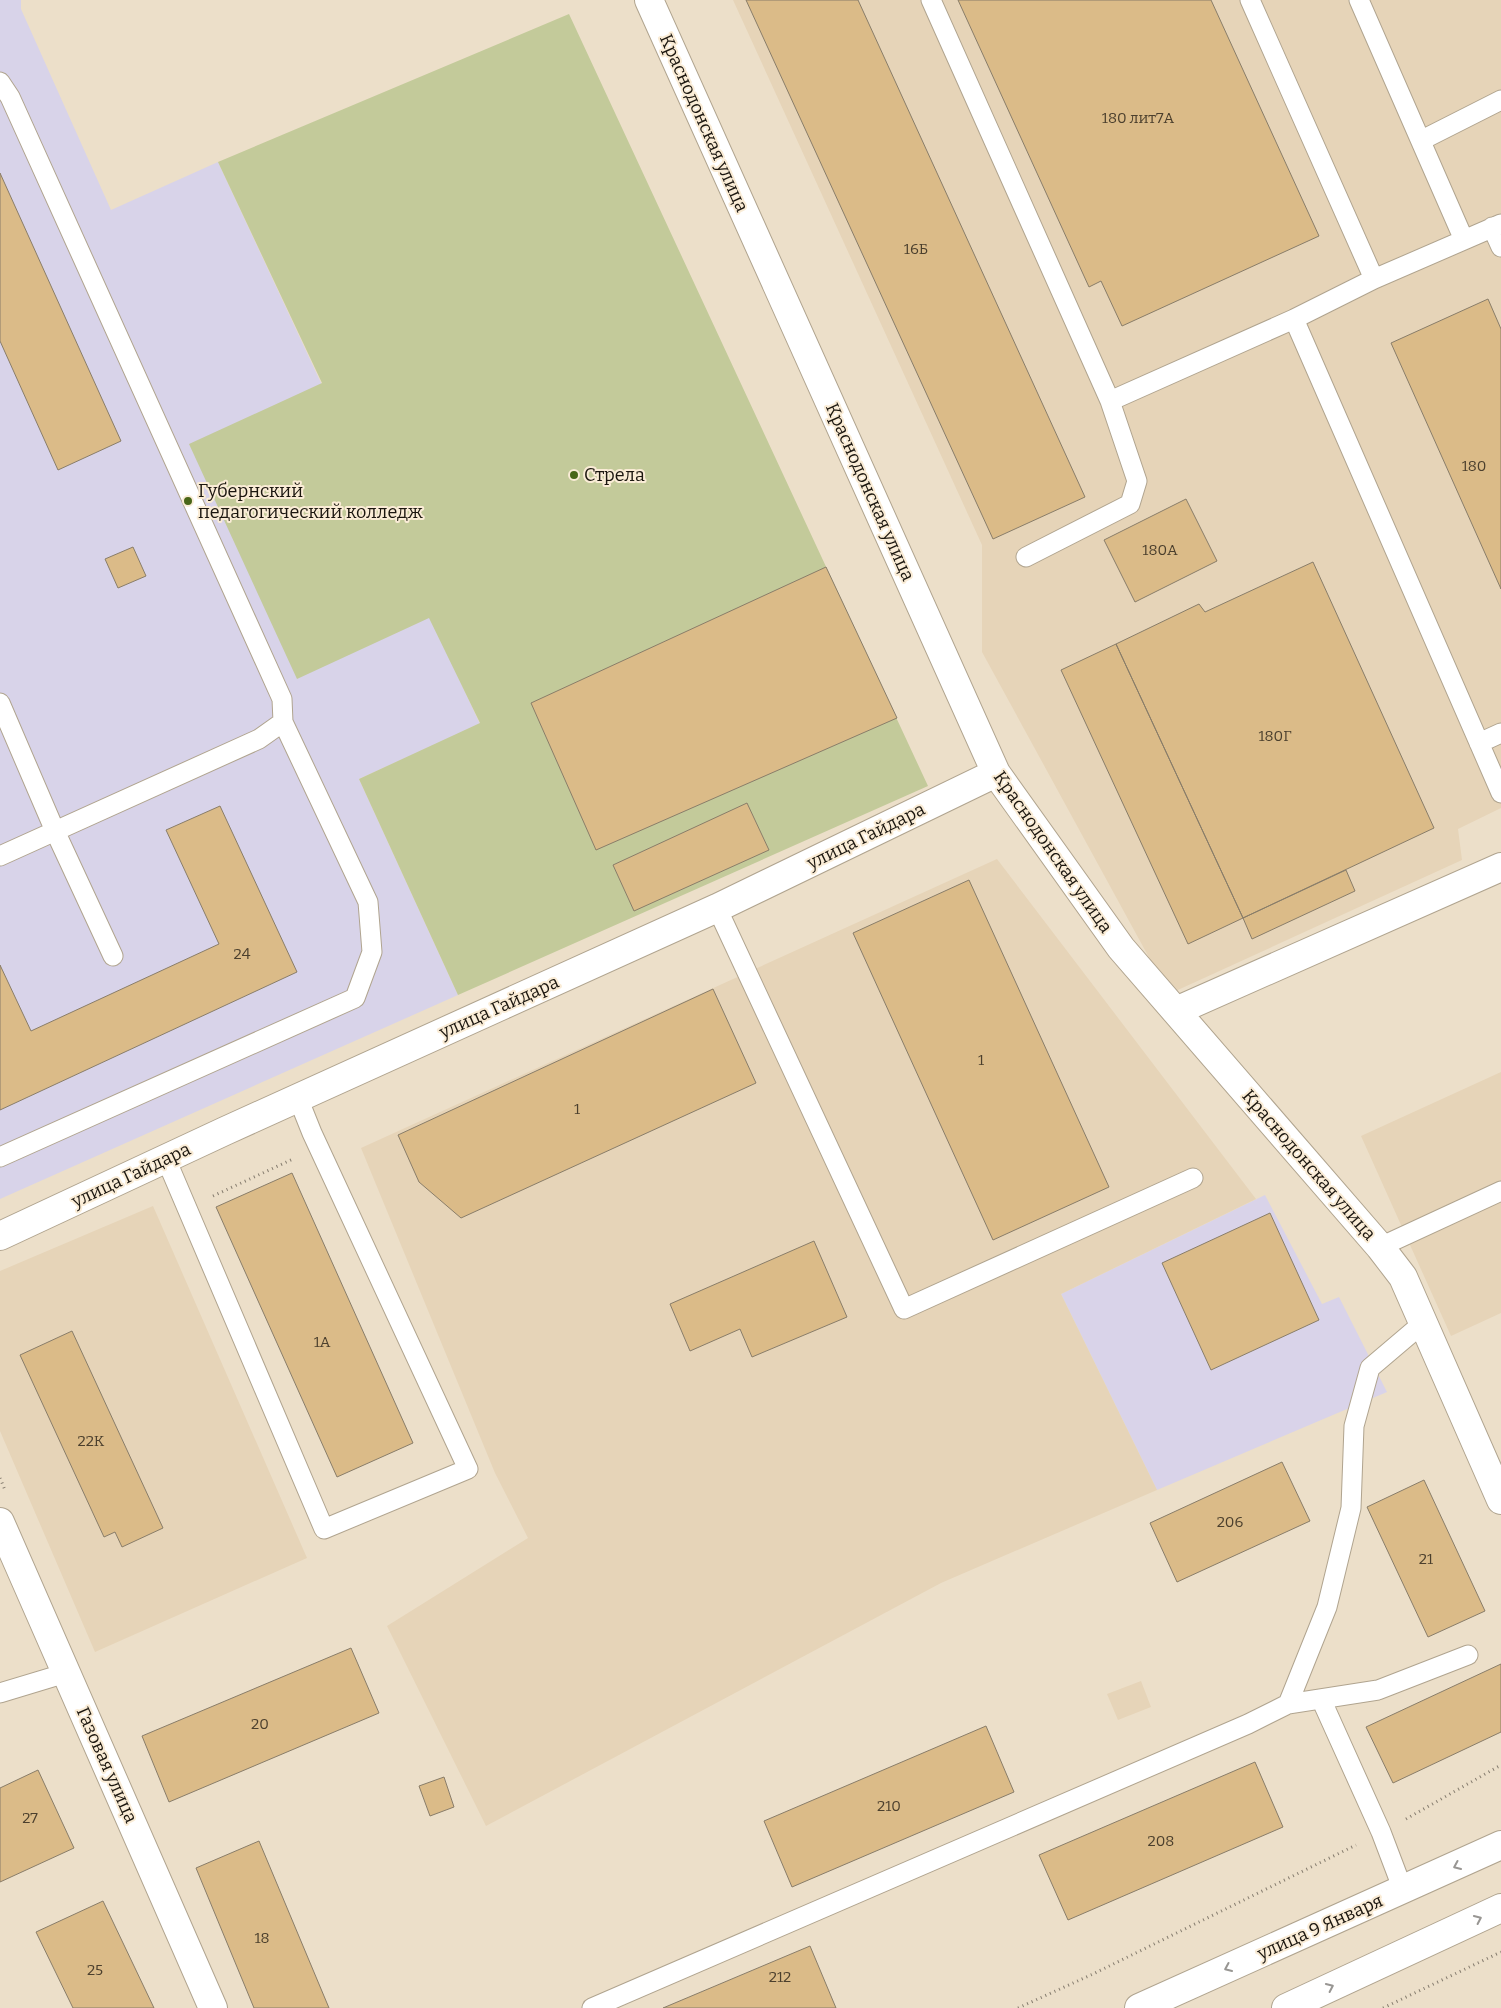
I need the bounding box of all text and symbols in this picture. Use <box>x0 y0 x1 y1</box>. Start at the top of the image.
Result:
street label: Краснодонская улица <box>655 31 753 216</box>
house number: 180 лит7А <box>1102 109 1175 127</box>
house number: 16Б <box>904 240 928 258</box>
street label: Краснодонская улица <box>821 400 919 585</box>
house number: 180 <box>1462 457 1486 475</box>
place label: Стрела <box>584 464 645 486</box>
marker: Стрела <box>568 469 580 481</box>
place label: Губернский педагогический колледж <box>198 480 423 523</box>
marker: Губернский педагогический колледж <box>182 495 194 507</box>
house number: 180А <box>1142 541 1178 559</box>
house number: 180Г <box>1258 727 1292 745</box>
street label: Краснодонская улица <box>989 767 1117 937</box>
street label: улица Гайдара <box>802 798 929 875</box>
house number: 24 <box>234 945 251 963</box>
street label: улица Гайдара <box>435 971 562 1044</box>
house number: 1 <box>978 1051 984 1069</box>
street label: Краснодонская улица <box>1238 1085 1381 1245</box>
house number: 1 <box>574 1100 580 1118</box>
street label: улица Гайдара <box>67 1138 194 1213</box>
house number: 1А <box>314 1333 331 1351</box>
house number: 22К <box>78 1432 105 1450</box>
house number: 206 <box>1217 1513 1243 1531</box>
house number: 21 <box>1419 1550 1433 1568</box>
street label: Газовая улица <box>72 1704 142 1826</box>
house number: 20 <box>251 1715 269 1733</box>
house number: 210 <box>877 1797 901 1815</box>
house number: 27 <box>22 1809 38 1827</box>
house number: 208 <box>1148 1832 1174 1850</box>
one-way arrow <box>1453 1859 1462 1870</box>
street label: улица 9 Января <box>1253 1889 1386 1965</box>
one-way arrow <box>1473 1915 1482 1925</box>
house number: 18 <box>254 1929 270 1947</box>
house number: 25 <box>87 1961 103 1979</box>
one-way arrow <box>1224 1961 1233 1972</box>
house number: 212 <box>769 1968 791 1986</box>
one-way arrow <box>1325 1983 1334 1994</box>

